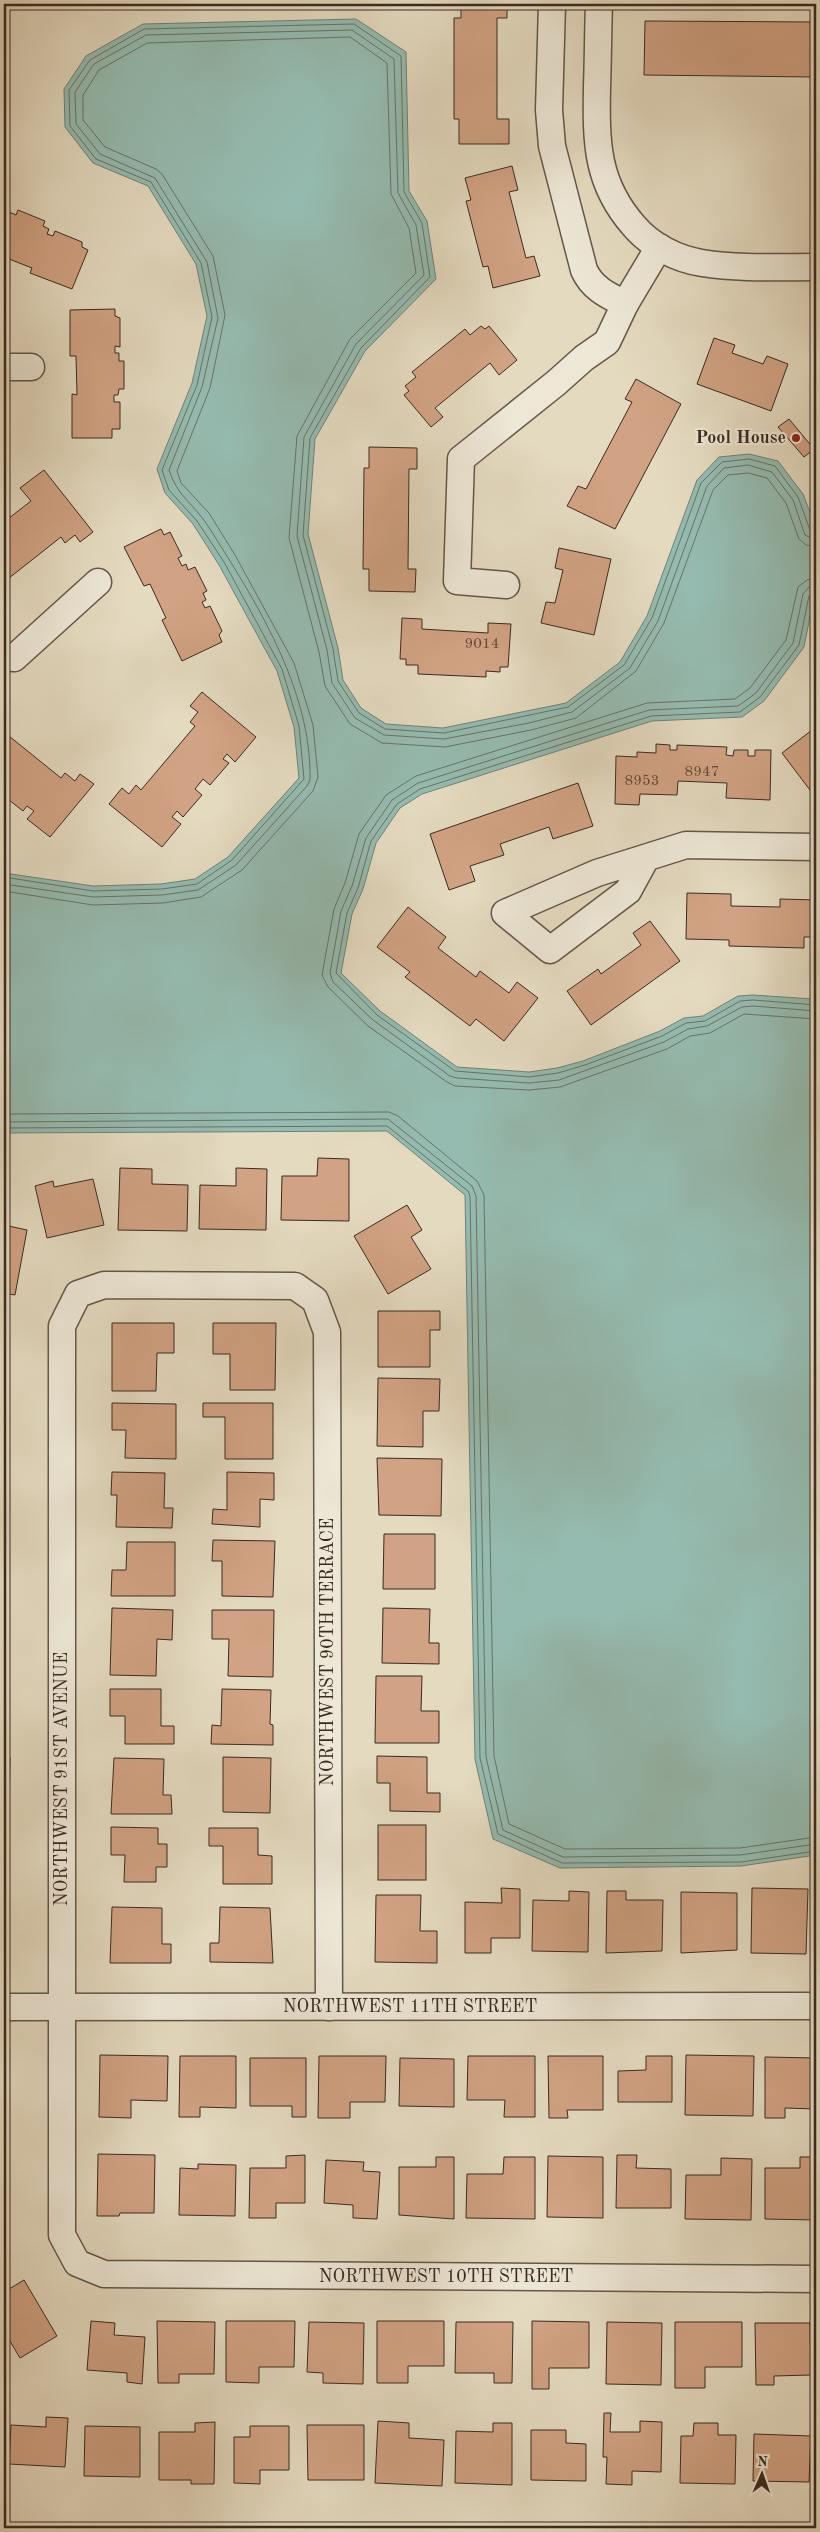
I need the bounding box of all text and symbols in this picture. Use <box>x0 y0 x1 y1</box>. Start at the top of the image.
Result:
place label: Pool House <box>696 429 786 447</box>
marker: Pool House <box>790 432 802 444</box>
house number: 9014 <box>465 637 499 652</box>
house number: 8947 <box>685 765 719 780</box>
house number: 8953 <box>625 774 659 789</box>
street label: NORTHWEST 90TH TERRACE <box>319 1518 337 1786</box>
street label: NORTHWEST 91ST AVENUE <box>53 1652 71 1906</box>
street label: NORTHWEST 11TH STREET <box>283 1998 537 2016</box>
street label: NORTHWEST 10TH STREET <box>319 2268 573 2286</box>
north arrow <box>738 2450 788 2500</box>
text: N <box>757 2455 768 2469</box>

